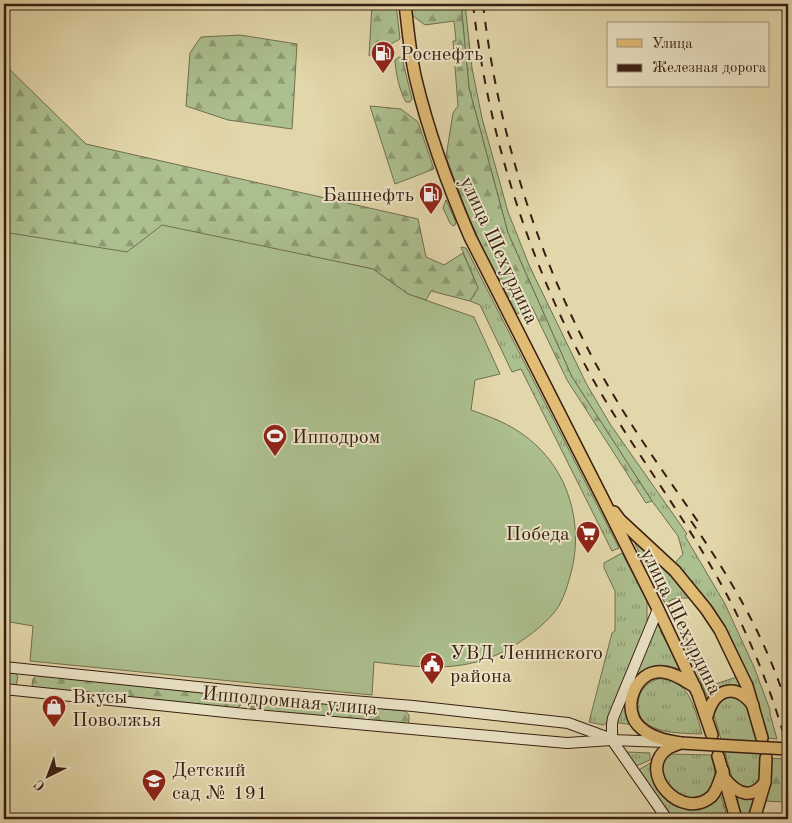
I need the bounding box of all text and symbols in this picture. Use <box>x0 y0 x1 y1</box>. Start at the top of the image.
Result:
legend <box>607 22 770 88</box>
text: Улица <box>652 37 693 52</box>
fuel station icon: Роснефть <box>370 40 396 74</box>
place label: Роснефть <box>400 45 483 65</box>
text: Железная дорога <box>652 61 767 76</box>
street label: улица Шехурдина <box>455 174 541 328</box>
fuel station icon: Башнефть <box>418 181 444 215</box>
place label: Башнефть <box>323 186 414 206</box>
sports icon: Ипподром <box>262 423 288 457</box>
place label: Ипподром <box>292 428 380 448</box>
supermarket icon: Победа <box>575 520 601 554</box>
place label: Победа <box>506 525 570 545</box>
street label: улица Шехурдина <box>636 545 724 698</box>
place label: УВД Ленинского района <box>450 644 603 687</box>
public building icon: УВД Ленинского района <box>419 651 445 685</box>
street label: Ипподромная улица <box>201 684 379 720</box>
place label: Вкусы Поволжья <box>72 688 161 731</box>
shop icon: Вкусы Поволжья <box>41 694 67 728</box>
north arrow <box>22 750 72 800</box>
place label: Детский сад № 191 <box>172 761 268 804</box>
school or university icon: Детский сад № 191 <box>141 768 167 802</box>
text: С <box>32 777 48 793</box>

